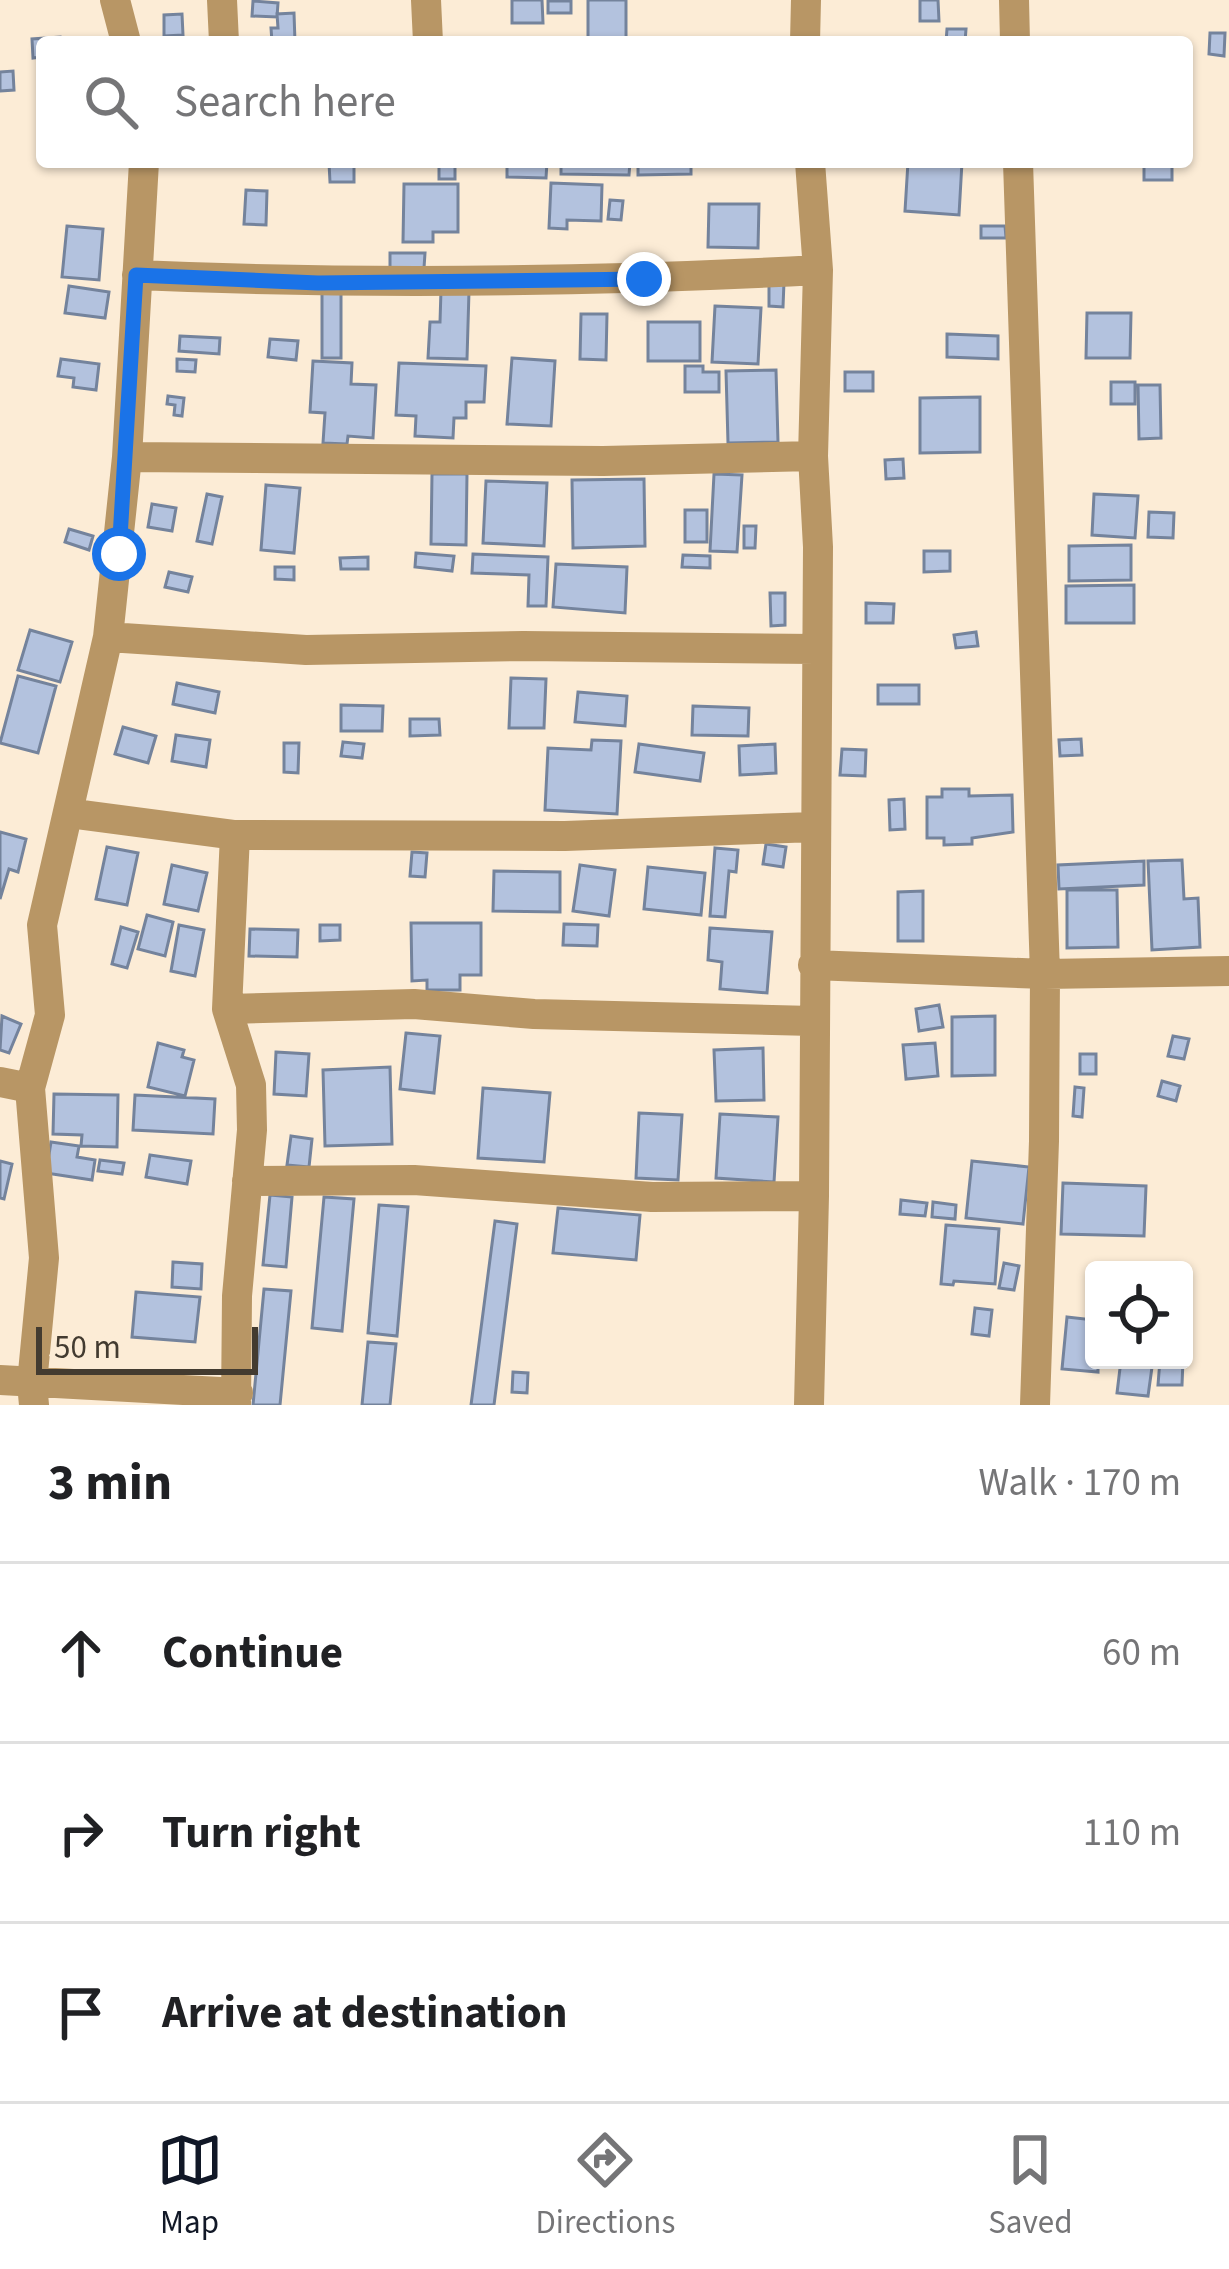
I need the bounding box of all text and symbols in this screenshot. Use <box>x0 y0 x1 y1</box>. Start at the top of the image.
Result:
search box <box>36 36 1193 168</box>
icon: search <box>78 69 144 135</box>
text: Search here <box>174 70 396 134</box>
route end <box>617 252 671 306</box>
route start <box>92 527 146 581</box>
map controls <box>1085 1261 1193 1369</box>
button: locate <box>1085 1261 1193 1369</box>
scale bar <box>36 1321 258 1374</box>
text: 50 m <box>54 1324 121 1371</box>
text: 3 min <box>48 1447 172 1519</box>
text: Walk · 170 m <box>978 1455 1181 1511</box>
icon: ahead <box>48 1620 114 1686</box>
text: Continue <box>162 1621 343 1685</box>
text: 60 m <box>1102 1625 1181 1681</box>
icon: right <box>48 1800 114 1866</box>
text: Turn right <box>162 1801 361 1865</box>
text: 110 m <box>1083 1805 1181 1861</box>
icon: arrive <box>48 1980 114 2046</box>
text: Arrive at destination <box>162 1981 567 2045</box>
tab: Map <box>157 2127 223 2246</box>
tab: Directions <box>536 2127 675 2246</box>
tab: Saved <box>988 2127 1072 2246</box>

